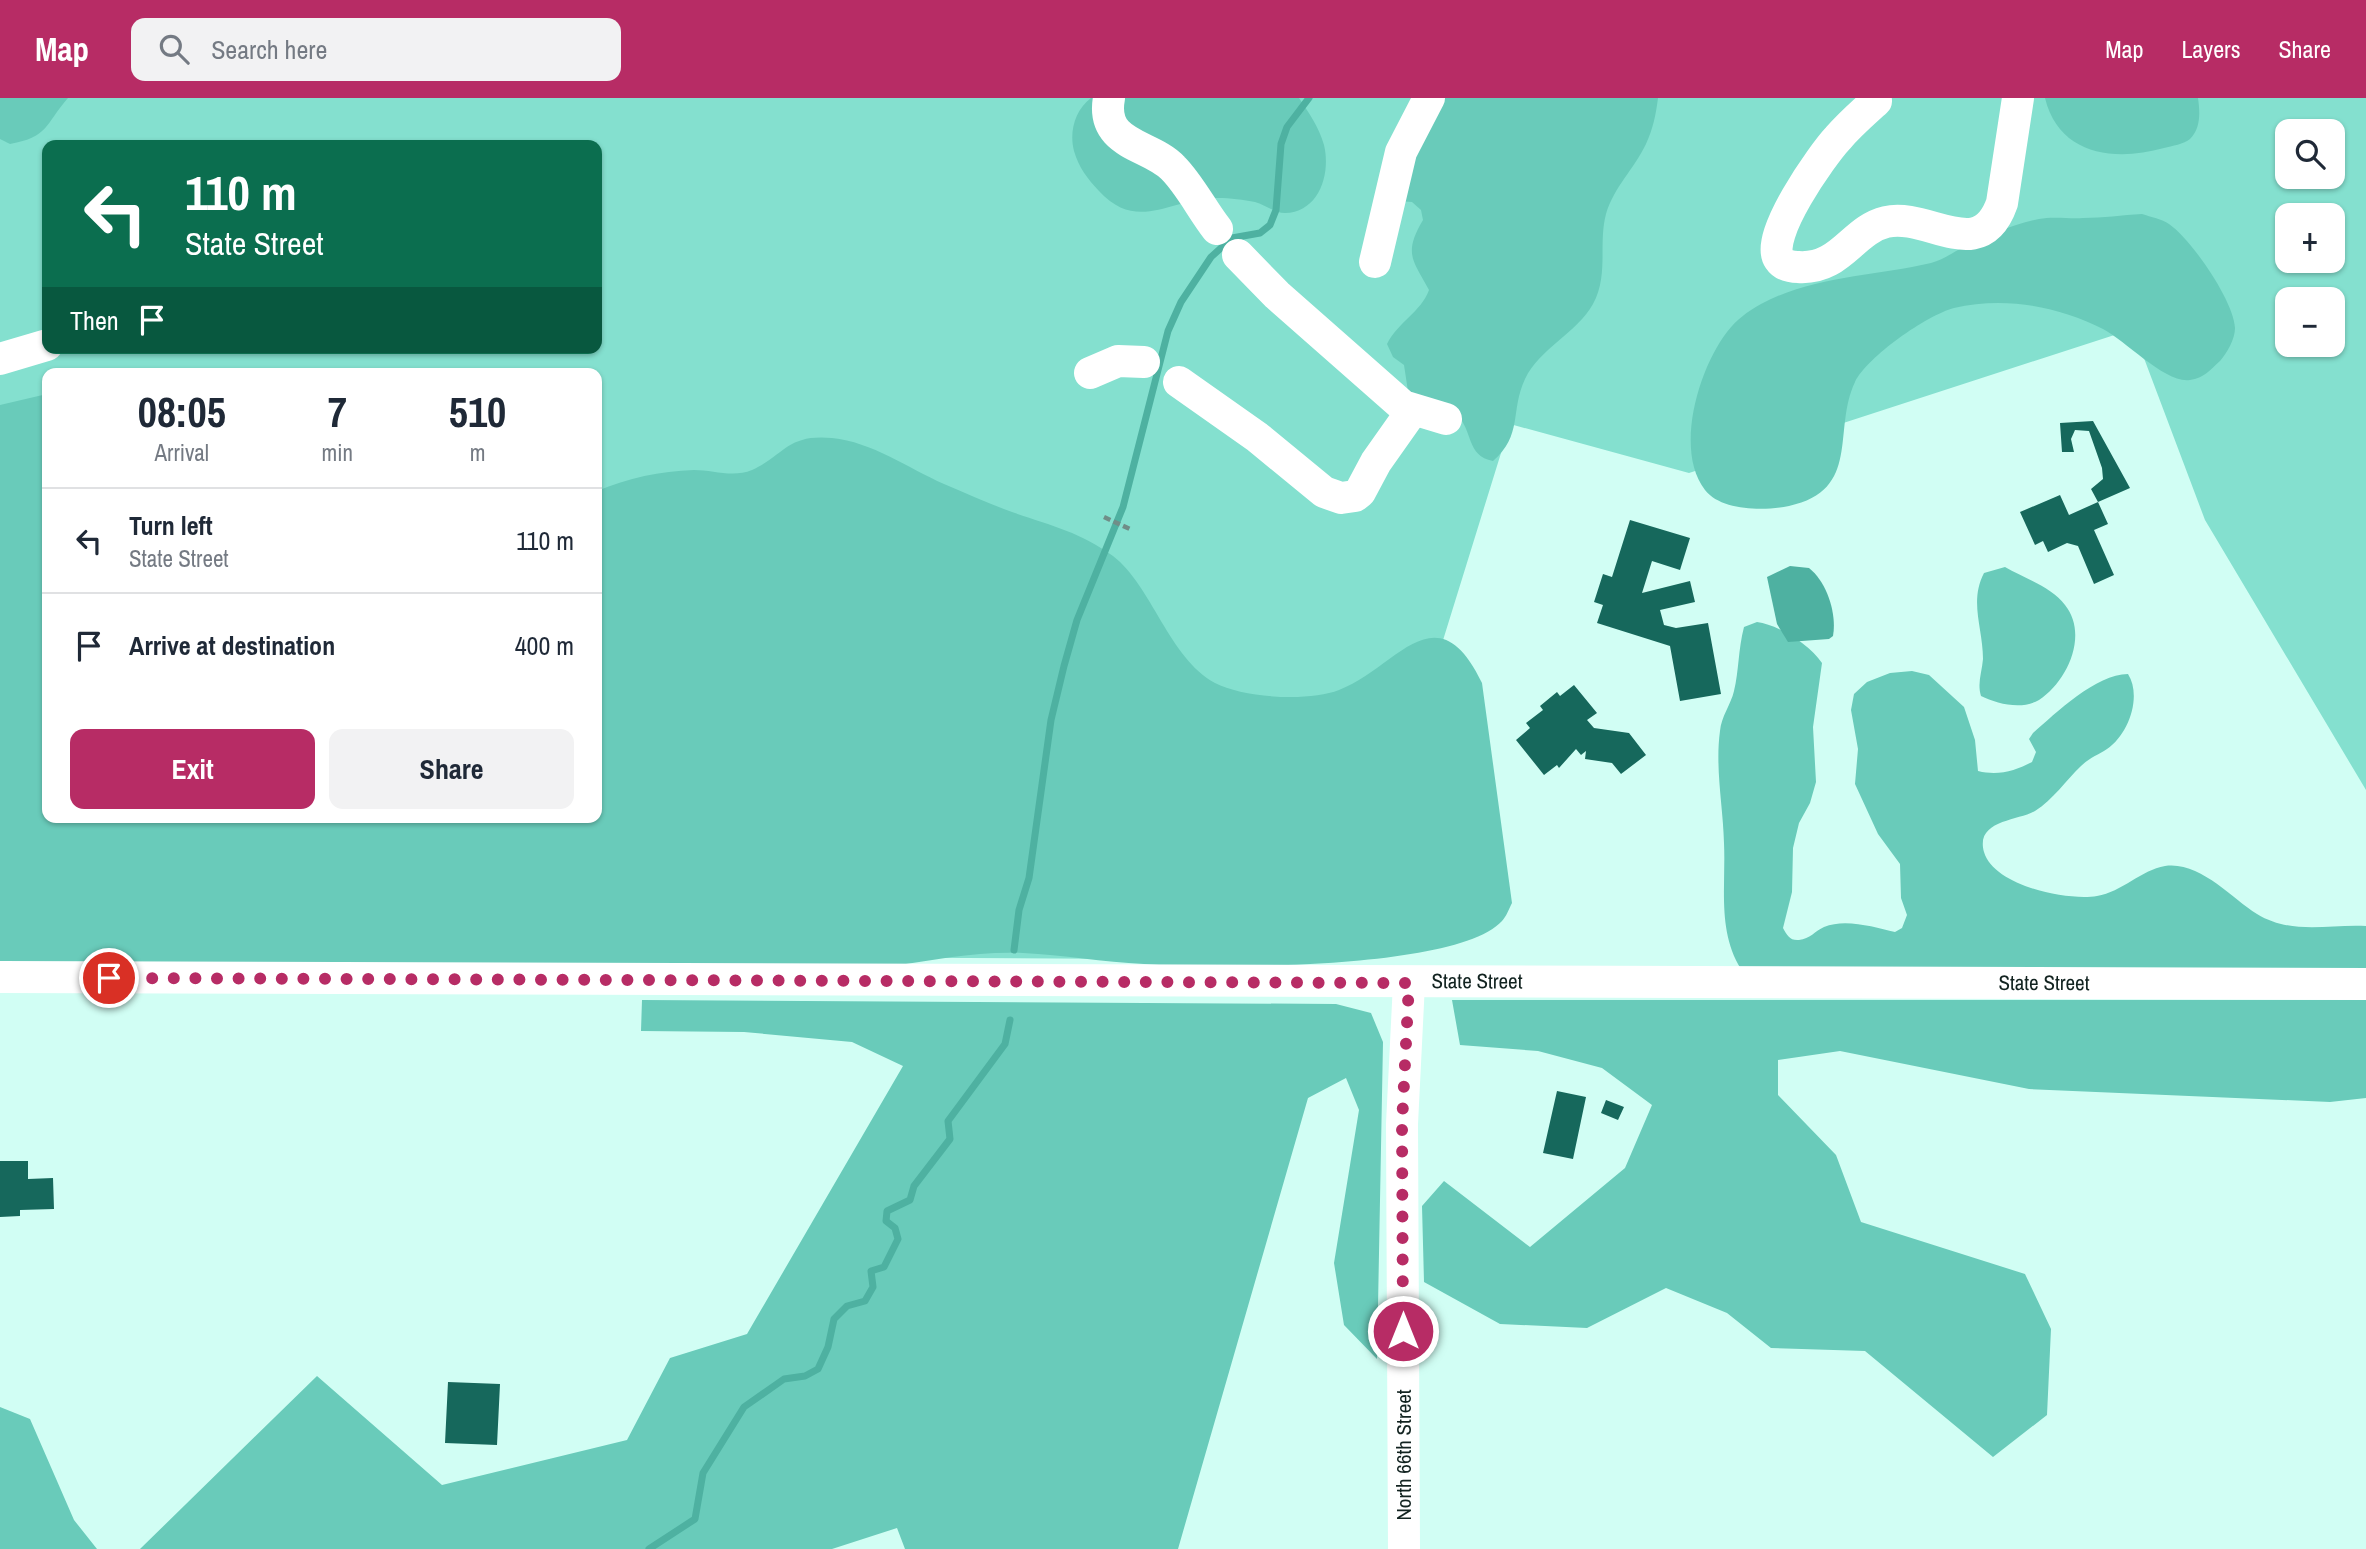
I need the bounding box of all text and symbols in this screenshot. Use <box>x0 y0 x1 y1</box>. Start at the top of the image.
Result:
search box <box>131 18 621 81</box>
text: Map <box>35 27 89 71</box>
icon: search <box>155 30 193 68</box>
text: Search here <box>211 32 327 67</box>
text: Map <box>2105 33 2143 65</box>
text: Layers <box>2181 33 2240 65</box>
text: Share <box>2278 33 2331 65</box>
map controls <box>2275 119 2345 357</box>
button: search <box>2275 119 2345 189</box>
text: 110 m <box>185 159 297 225</box>
icon: left <box>70 168 161 259</box>
button: + <box>2275 203 2345 273</box>
text: State Street <box>185 222 324 265</box>
button: − <box>2275 287 2345 357</box>
icon: arrive <box>133 301 171 339</box>
text: Then <box>70 303 119 338</box>
text: 08:05 <box>138 384 226 440</box>
text: 7 <box>328 384 347 440</box>
text: 510 <box>449 384 506 440</box>
text: Arrival <box>155 437 209 468</box>
text: min <box>322 437 353 468</box>
text: m <box>470 437 485 468</box>
text: Turn left <box>129 508 213 543</box>
icon: left <box>70 522 108 560</box>
text: 110 m <box>516 523 574 558</box>
text: State Street <box>129 543 229 574</box>
icon: arrive <box>70 627 108 665</box>
text: Arrive at destination <box>129 628 335 663</box>
text: 400 m <box>515 628 574 663</box>
button: Exit <box>70 729 315 809</box>
button: Share <box>329 729 574 809</box>
pin <box>79 948 139 1008</box>
icon: arrive <box>90 959 128 997</box>
street label: State Street <box>1431 966 1523 996</box>
street label: State Street <box>1998 968 2090 997</box>
position arrow <box>1366 1294 1440 1368</box>
street label: North 66th Street <box>1389 1389 1418 1521</box>

